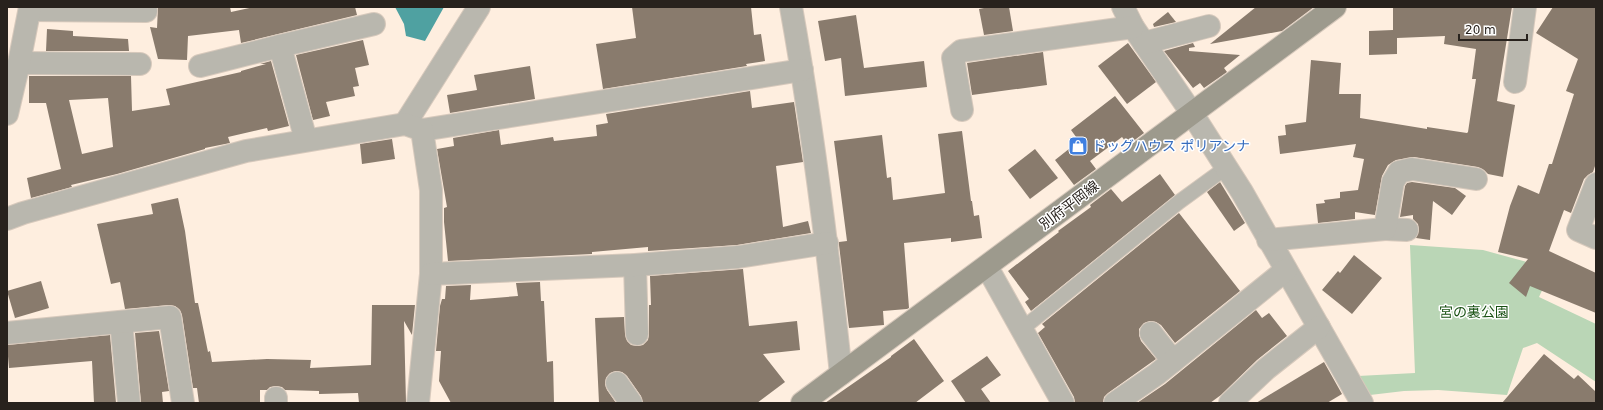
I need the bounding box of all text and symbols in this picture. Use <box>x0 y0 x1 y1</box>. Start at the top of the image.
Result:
scale bar <box>1459 16 1527 42</box>
text: 20 m <box>1465 23 1496 37</box>
shop icon: ドッグハウス ポリアンナ <box>1067 135 1089 157</box>
place label: ドッグハウス ポリアンナ <box>1092 138 1250 154</box>
street label: 別府平岡線 <box>1036 178 1102 232</box>
park label: 宮の裏公園 <box>1439 304 1509 320</box>

